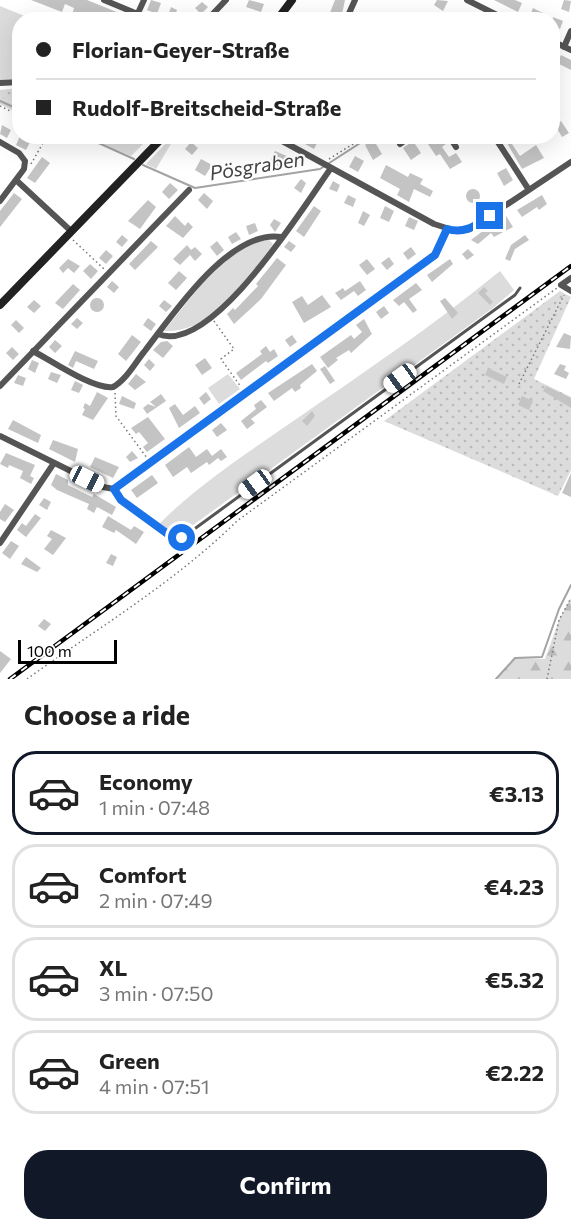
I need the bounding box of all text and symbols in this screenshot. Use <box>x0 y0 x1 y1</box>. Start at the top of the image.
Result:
text: Florian-Geyer-Straße <box>72 36 289 63</box>
text: Rudolf-Breitscheid-Straße <box>72 94 341 121</box>
water label: Pösgraben <box>208 146 306 184</box>
route end <box>476 202 503 229</box>
car <box>380 360 420 396</box>
car <box>67 463 107 495</box>
car <box>235 466 275 502</box>
route start <box>168 524 195 551</box>
scale bar <box>18 637 117 664</box>
text: 100 m <box>27 641 72 660</box>
text: Choose a ride <box>24 698 190 731</box>
icon: car <box>27 766 81 820</box>
text: Economy <box>99 768 193 795</box>
text: €3.13 <box>489 780 544 807</box>
text: 1 min · 07:48 <box>99 795 210 819</box>
icon: car <box>27 859 81 913</box>
text: Comfort <box>99 861 187 888</box>
text: €4.23 <box>484 873 544 900</box>
text: 2 min · 07:49 <box>99 888 213 912</box>
icon: car <box>27 952 81 1006</box>
text: XL <box>99 954 127 981</box>
text: €5.32 <box>485 966 544 993</box>
text: 3 min · 07:50 <box>99 981 213 1005</box>
icon: car <box>27 1045 81 1099</box>
text: Green <box>99 1047 160 1074</box>
text: €2.22 <box>485 1059 544 1086</box>
text: 4 min · 07:51 <box>99 1074 210 1098</box>
button: Confirm <box>24 1150 547 1219</box>

